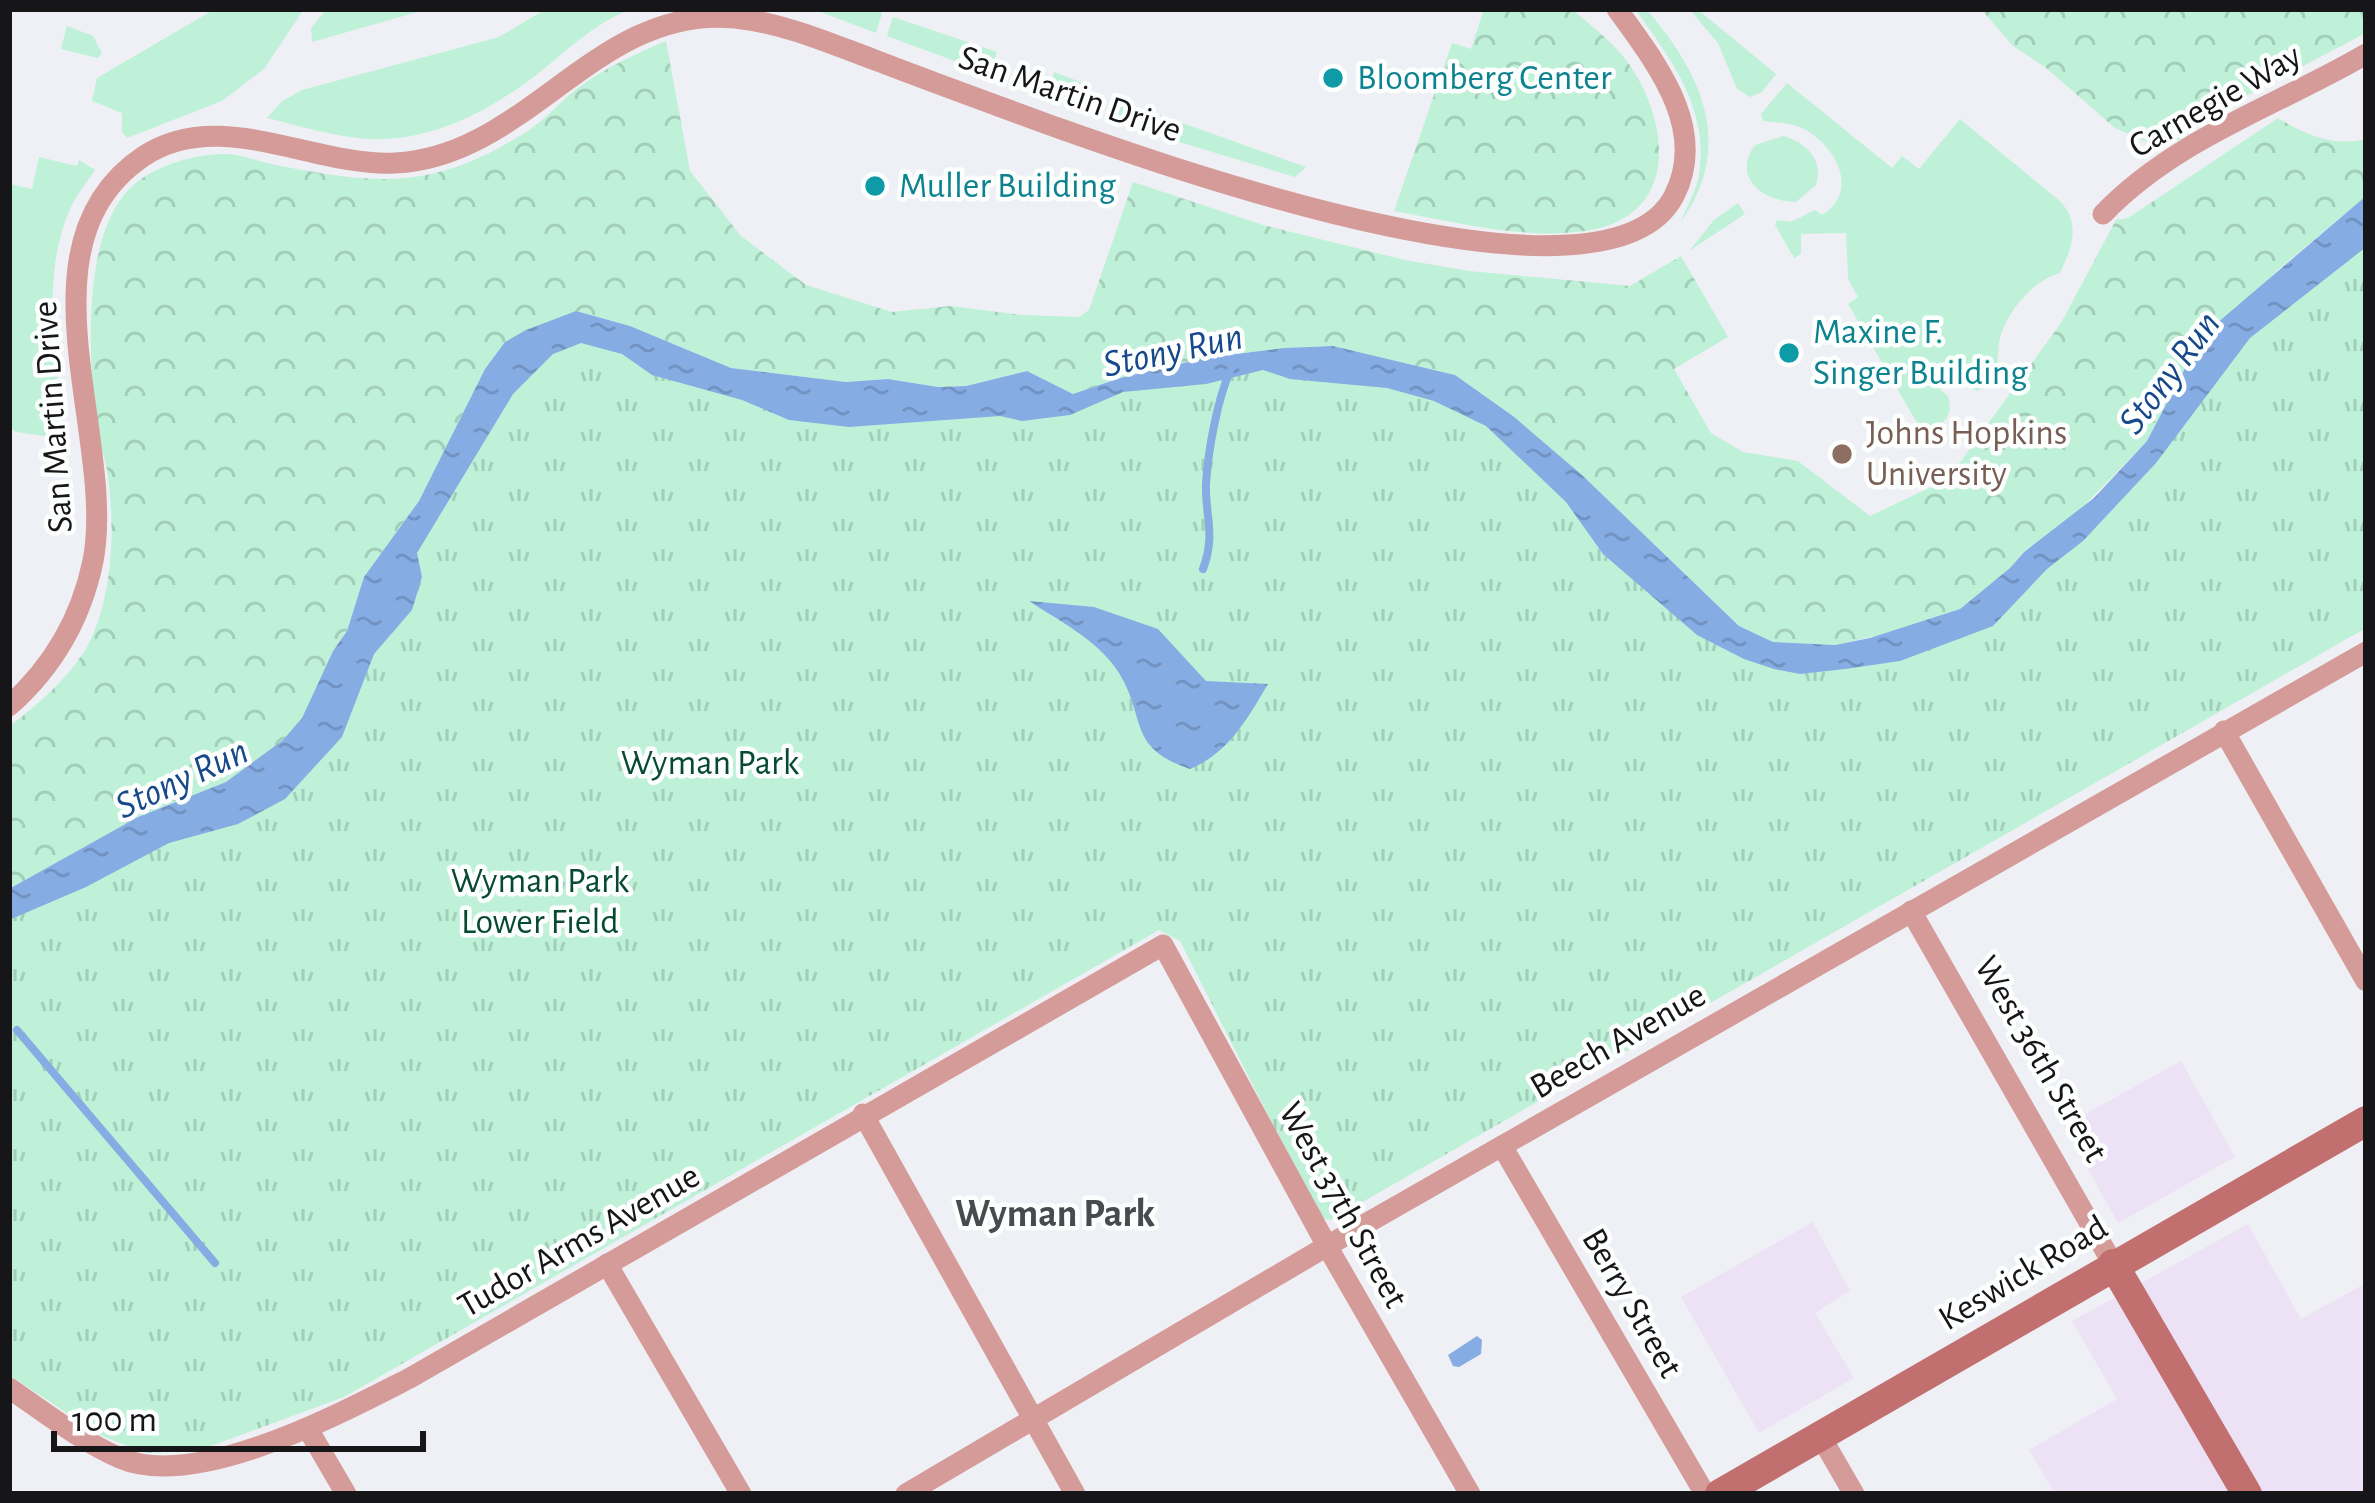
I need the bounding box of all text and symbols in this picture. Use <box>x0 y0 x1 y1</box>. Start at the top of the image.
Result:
street label: Carnegie Way <box>2123 37 2307 165</box>
street label: San Martin Drive <box>954 39 1186 149</box>
place label: Bloomberg Center <box>1357 60 1612 96</box>
marker: Bloomberg Center <box>1320 65 1346 91</box>
place label: Muller Building <box>899 168 1116 204</box>
marker: Muller Building <box>862 173 888 199</box>
street label: San Martin Drive <box>27 300 79 534</box>
water label: Stony Run <box>2112 305 2228 441</box>
place label: Maxine F. Singer Building <box>1813 314 2028 391</box>
water label: Stony Run <box>1100 317 1246 385</box>
marker: Maxine F. Singer Building <box>1776 340 1802 366</box>
place label: Johns Hopkins University <box>1866 415 2067 492</box>
marker: Johns Hopkins University <box>1829 441 1855 467</box>
water label: Stony Run <box>110 731 254 827</box>
park label: Wyman Park <box>621 745 800 781</box>
park label: Wyman Park Lower Field <box>451 863 630 940</box>
street label: West 36th Street <box>1968 950 2114 1168</box>
street label: Beech Avenue <box>1524 977 1712 1105</box>
street label: West 37th Street <box>1272 1096 1414 1314</box>
street label: Tudor Arms Avenue <box>452 1157 706 1325</box>
district label: Wyman Park <box>955 1195 1156 1234</box>
street label: Keswick Road <box>1932 1209 2114 1337</box>
street label: Berry Street <box>1575 1222 1689 1384</box>
scale bar <box>54 1377 423 1451</box>
text: 100 m <box>72 1402 157 1438</box>

